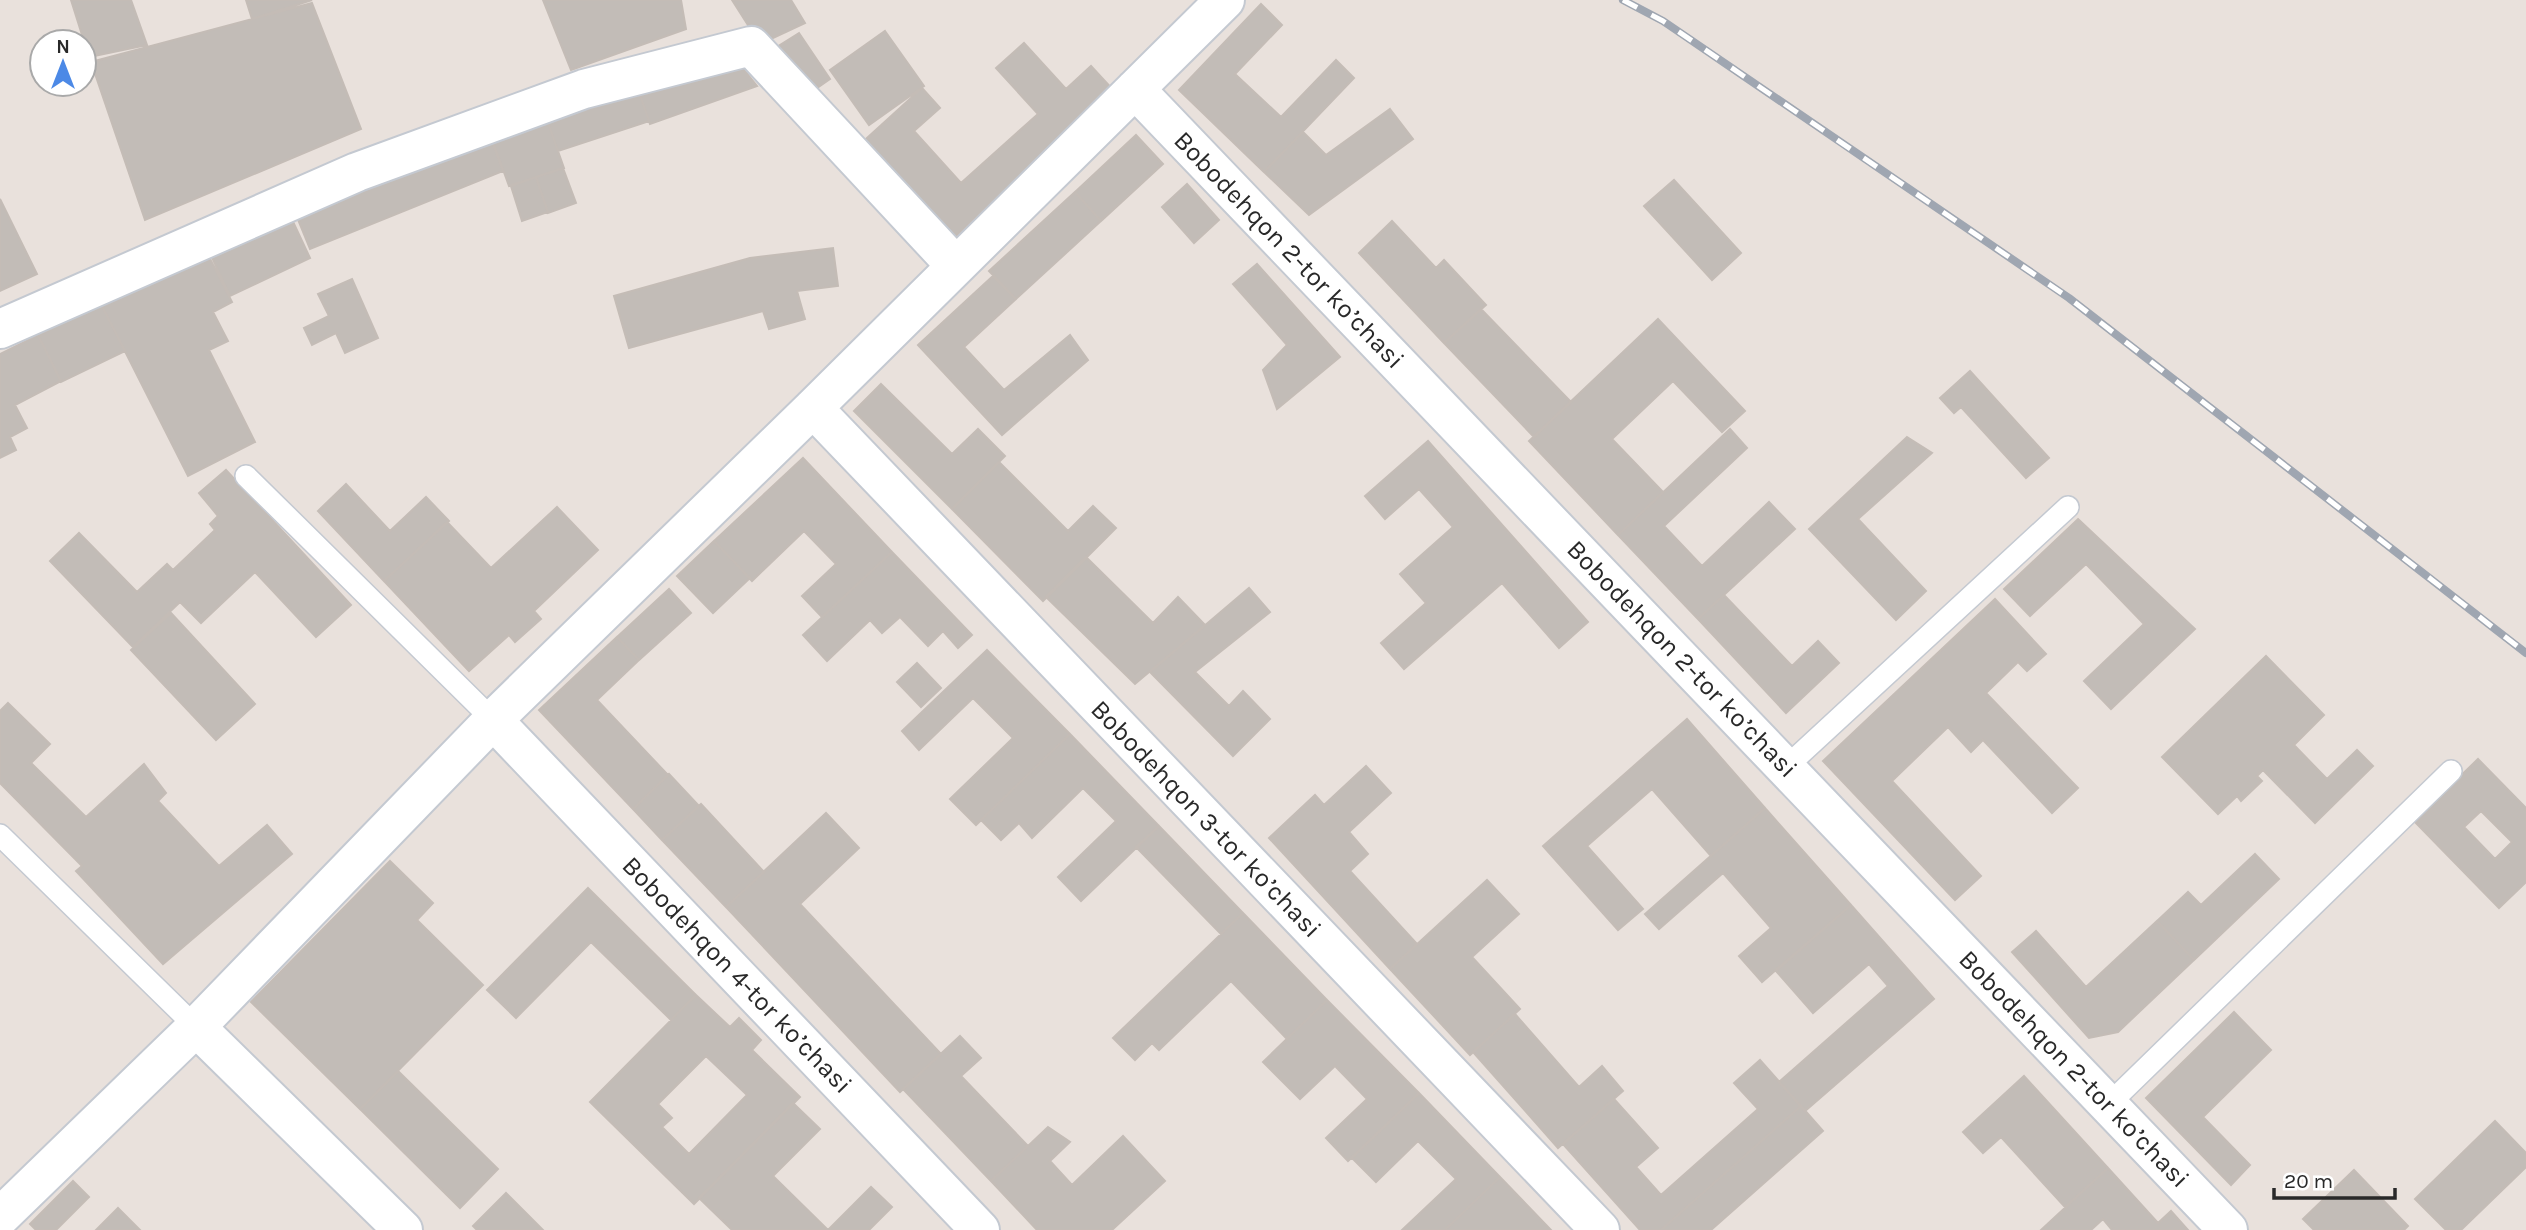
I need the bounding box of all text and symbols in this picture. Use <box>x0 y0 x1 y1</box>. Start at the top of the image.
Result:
north arrow <box>28 28 98 98</box>
text: N <box>56 36 70 58</box>
street label: Bobodehqon 2-tor koʼchasi <box>1167 125 1411 375</box>
street label: Bobodehqon 2-tor koʼchasi <box>1560 534 1804 784</box>
street label: Bobodehqon 3-tor koʼchasi <box>1084 694 1328 944</box>
street label: Bobodehqon 4-tor koʼchasi <box>616 850 858 1100</box>
street label: Bobodehqon 2-tor koʼchasi <box>1952 944 2196 1194</box>
scale bar <box>2274 1156 2395 1200</box>
text: 20 m <box>2284 1169 2333 1193</box>

